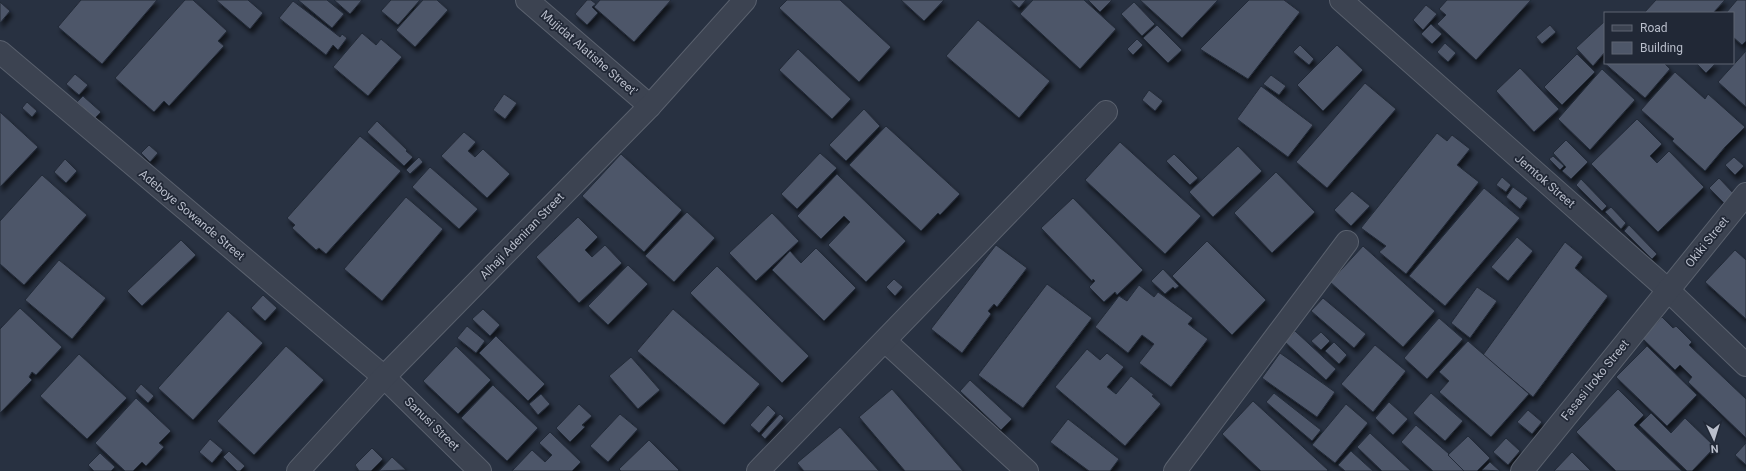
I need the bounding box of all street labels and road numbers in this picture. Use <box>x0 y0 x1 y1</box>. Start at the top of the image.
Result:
street label: Mujidat Alatishe Street' <box>538 7 640 99</box>
street label: Jemtok Street <box>1512 151 1578 211</box>
street label: Adeboye Sowande Street <box>136 167 248 263</box>
street label: Alhaji Adeniran Street <box>477 190 567 282</box>
street label: Okiki Street <box>1682 214 1732 270</box>
street label: Fasasi Iroko Street <box>1558 337 1632 423</box>
street label: Sanusi Street <box>402 394 462 454</box>

